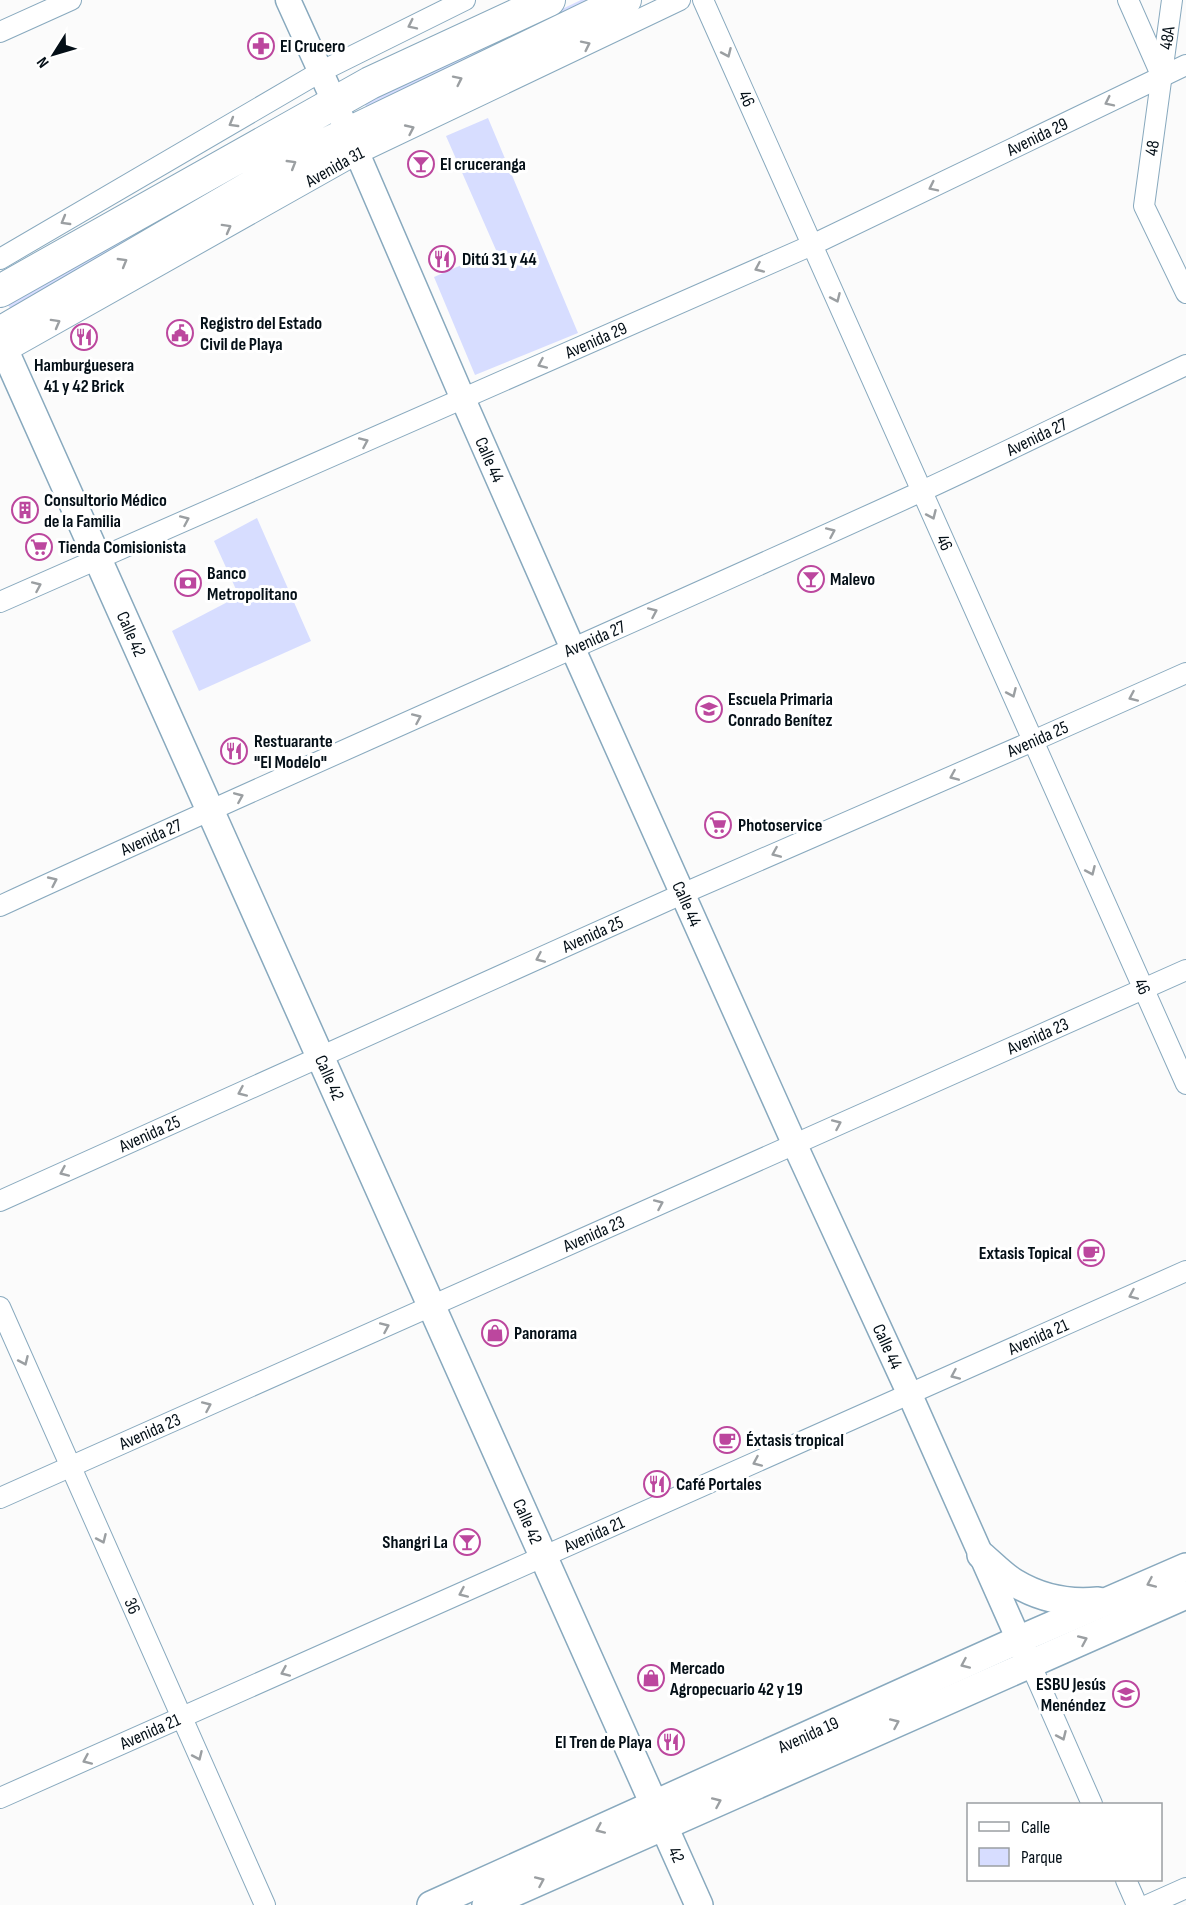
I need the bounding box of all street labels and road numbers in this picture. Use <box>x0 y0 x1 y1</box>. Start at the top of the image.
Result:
street label: 48A <box>1155 25 1180 51</box>
street label: 46 <box>734 88 759 110</box>
street label: Avenida 29 <box>1003 113 1072 161</box>
street label: 48 <box>1141 139 1164 157</box>
street label: Avenida 31 <box>301 142 368 192</box>
street label: Avenida 29 <box>561 318 630 364</box>
street label: Avenida 27 <box>1002 413 1071 461</box>
street label: Calle 44 <box>470 434 509 486</box>
street label: 46 <box>932 531 957 554</box>
street label: Calle 42 <box>112 608 150 660</box>
street label: Avenida 27 <box>560 616 629 662</box>
street label: Avenida 25 <box>1003 717 1072 762</box>
street label: Avenida 27 <box>117 814 186 861</box>
street label: Calle 44 <box>667 878 706 930</box>
street label: Avenida 25 <box>558 912 627 958</box>
street label: 46 <box>1129 975 1155 998</box>
street label: Avenida 23 <box>1003 1014 1072 1060</box>
street label: Calle 42 <box>310 1052 348 1104</box>
street label: Avenida 25 <box>115 1111 184 1157</box>
street label: Avenida 23 <box>559 1211 628 1257</box>
street label: Avenida 21 <box>1004 1314 1072 1360</box>
street label: Calle 44 <box>868 1321 907 1373</box>
street label: Avenida 23 <box>115 1409 184 1455</box>
street label: Calle 42 <box>508 1496 546 1548</box>
street label: Avenida 21 <box>560 1512 628 1557</box>
street label: 36 <box>119 1595 145 1618</box>
street label: Avenida 21 <box>116 1709 184 1755</box>
street label: Avenida 19 <box>774 1712 842 1758</box>
street label: 42 <box>663 1844 689 1866</box>

